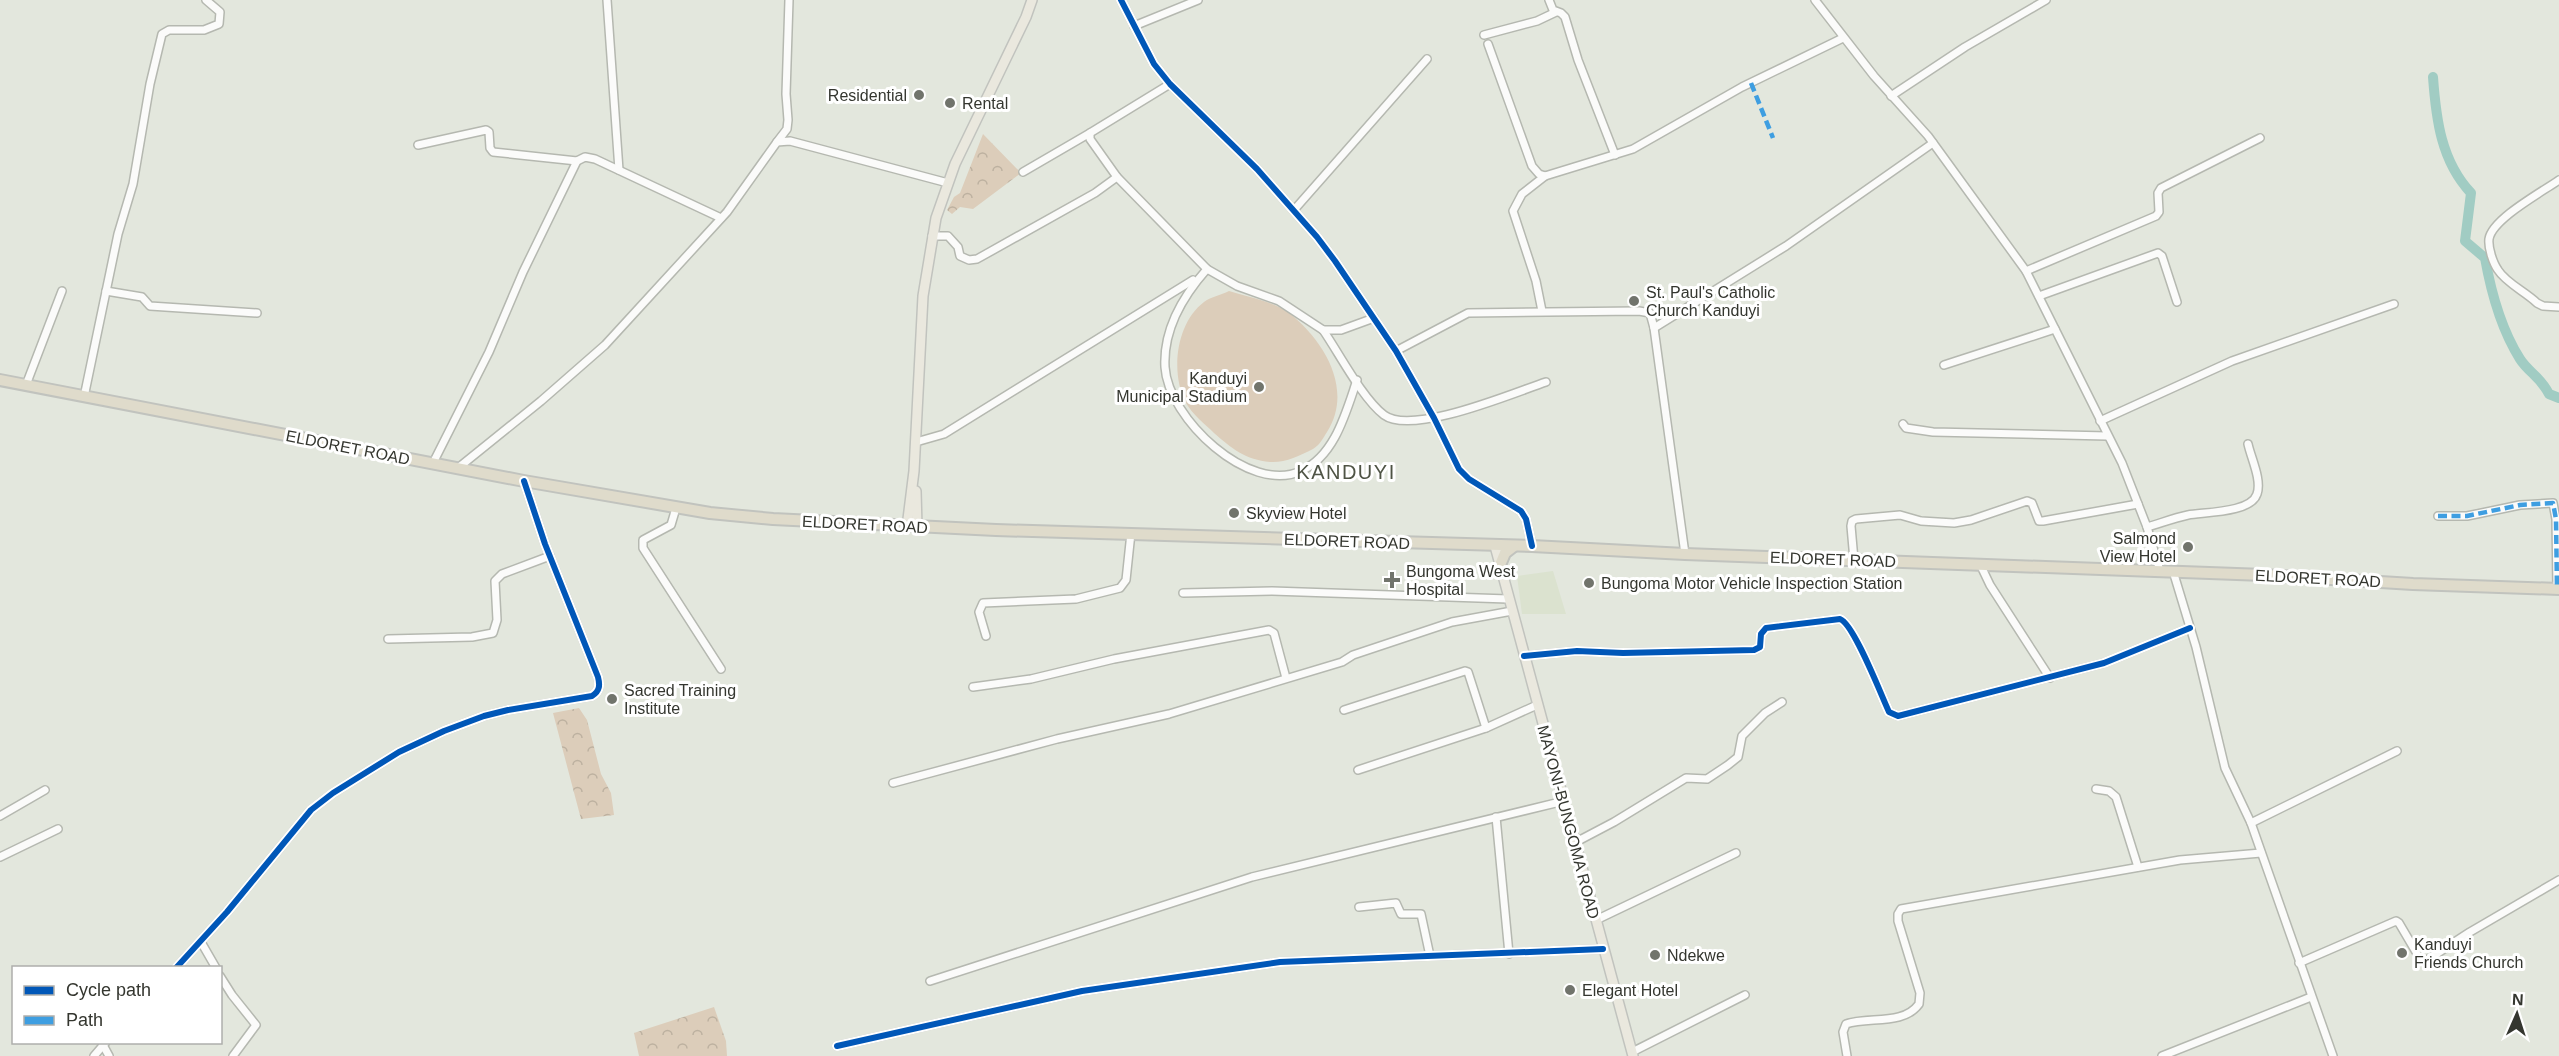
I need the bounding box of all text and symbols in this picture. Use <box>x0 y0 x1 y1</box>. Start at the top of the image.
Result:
place label: Residential <box>828 87 907 104</box>
marker: Residential <box>912 88 926 102</box>
place label: Rental <box>962 95 1008 112</box>
marker: Rental <box>943 96 957 110</box>
place label: St. Paul's Catholic Church Kanduyi <box>1646 284 1775 319</box>
marker: St. Paul's Catholic Church Kanduyi <box>1627 294 1641 308</box>
place label: Kanduyi Municipal Stadium <box>1116 370 1247 405</box>
marker: Kanduyi Municipal Stadium <box>1252 380 1266 394</box>
street label: ELDORET ROAD <box>284 427 411 468</box>
district label: KANDUYI <box>1296 461 1396 483</box>
place label: Skyview Hotel <box>1246 505 1346 522</box>
marker: Skyview Hotel <box>1227 506 1241 520</box>
street label: ELDORET ROAD <box>802 513 928 536</box>
place label: Salmond View Hotel <box>2100 530 2176 565</box>
street label: ELDORET ROAD <box>1284 531 1410 552</box>
marker: Salmond View Hotel <box>2181 540 2195 554</box>
street label: ELDORET ROAD <box>1770 549 1896 570</box>
place label: Bungoma West Hospital <box>1406 563 1516 598</box>
street label: ELDORET ROAD <box>2255 567 2381 590</box>
marker: Bungoma West Hospital <box>1383 571 1401 589</box>
place label: Bungoma Motor Vehicle Inspection Station <box>1601 575 1903 592</box>
marker: Bungoma Motor Vehicle Inspection Station <box>1582 576 1596 590</box>
place label: Sacred Training Institute <box>624 682 736 717</box>
marker: Sacred Training Institute <box>605 692 619 706</box>
street label: MAYONI-BUNGOMA ROAD <box>1534 723 1603 921</box>
place label: Kanduyi Friends Church <box>2414 936 2523 971</box>
marker: Kanduyi Friends Church <box>2395 946 2409 960</box>
place label: Ndekwe <box>1667 947 1725 964</box>
marker: Ndekwe <box>1648 948 1662 962</box>
legend <box>12 966 222 1044</box>
text: Cycle path <box>66 980 151 1000</box>
place label: Elegant Hotel <box>1582 982 1678 999</box>
marker: Elegant Hotel <box>1563 983 1577 997</box>
north arrow <box>2487 984 2547 1044</box>
text: N <box>2512 991 2524 1008</box>
text: Path <box>66 1010 103 1030</box>

